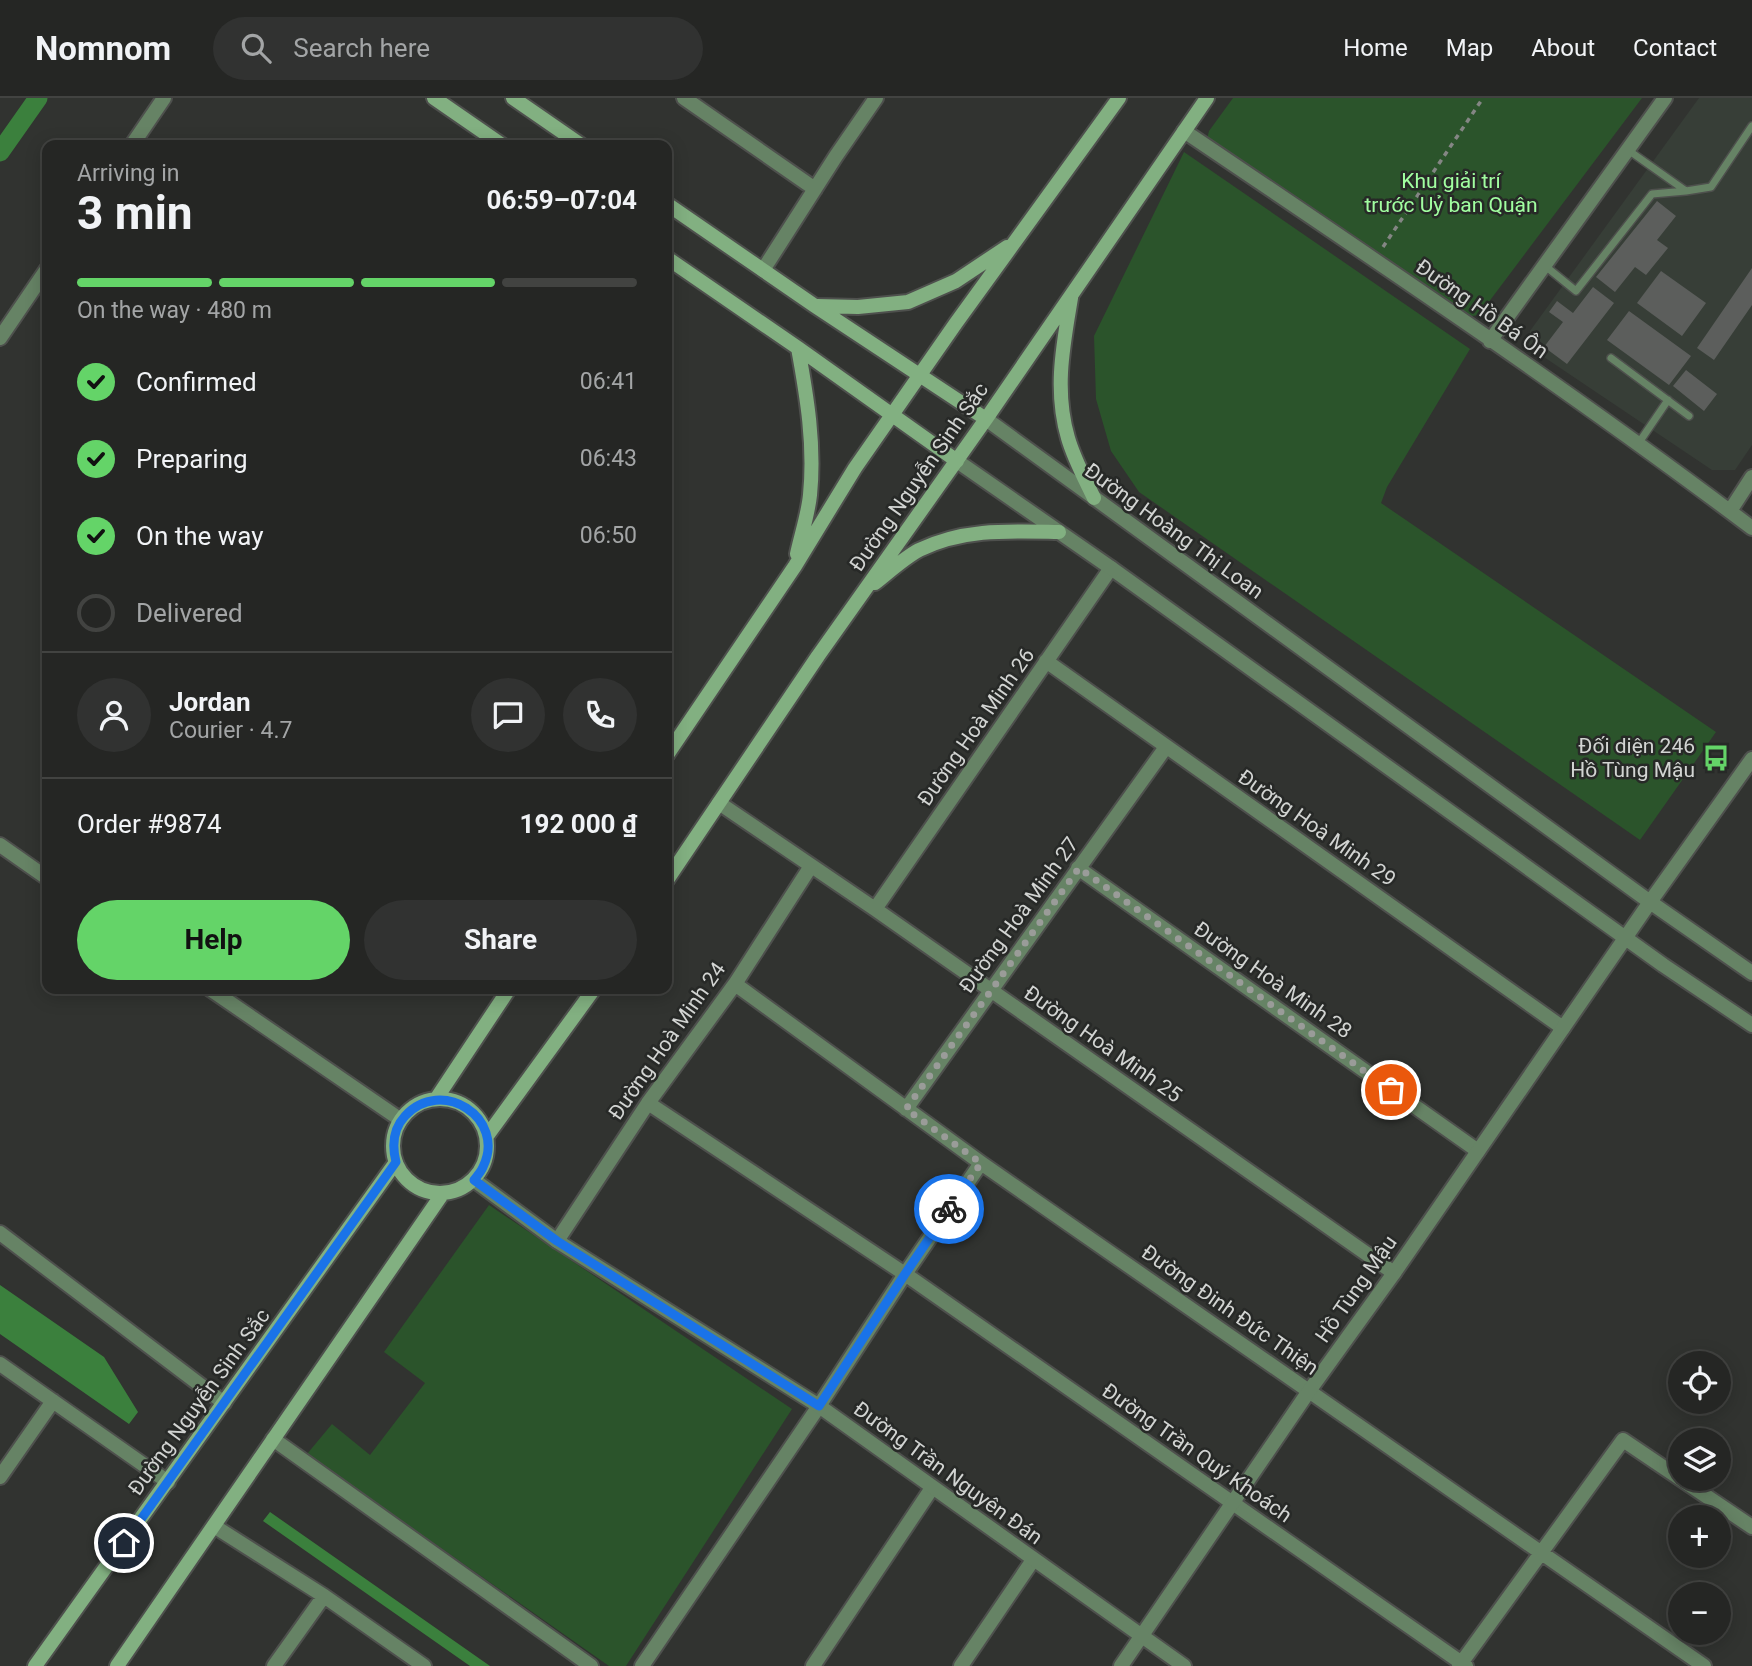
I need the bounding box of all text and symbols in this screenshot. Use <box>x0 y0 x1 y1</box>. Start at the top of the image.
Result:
search box <box>213 17 703 80</box>
text: Nomnom <box>35 29 171 68</box>
icon: search <box>237 29 275 67</box>
text: Search here <box>293 33 430 63</box>
text: Home <box>1343 34 1408 62</box>
text: Map <box>1446 34 1493 62</box>
text: About <box>1531 34 1595 62</box>
text: Contact <box>1633 34 1717 62</box>
text: Arriving in <box>77 160 180 187</box>
park label: Khu giải trí trước Uỷ ban Quận <box>1364 169 1538 217</box>
text: 06:59–07:04 <box>487 185 637 215</box>
text: 3 min <box>77 186 193 240</box>
street label: Đường Hồ Bá Ôn <box>1411 255 1553 363</box>
text: On the way · 480 m <box>77 297 272 324</box>
icon: check <box>77 363 115 401</box>
text: Confirmed <box>136 367 257 397</box>
text: 06:41 <box>580 368 637 395</box>
street label: Đường Nguyễn Sinh Sắc <box>845 378 993 576</box>
icon: check <box>77 440 115 478</box>
text: Preparing <box>136 444 248 474</box>
text: 06:43 <box>580 445 637 472</box>
street label: Đường Hoàng Thị Loan <box>1080 458 1268 604</box>
icon: check <box>77 517 115 555</box>
text: On the way <box>136 521 264 551</box>
text: 06:50 <box>580 522 637 549</box>
text: Delivered <box>136 598 243 628</box>
street label: Đường Hoà Minh 26 <box>913 644 1039 810</box>
button: person <box>77 678 151 752</box>
button: chat <box>471 678 545 752</box>
button: phone <box>563 678 637 752</box>
text: Jordan <box>169 687 251 717</box>
text: Courier · 4.7 <box>169 717 292 744</box>
place label: Đối diện 246 Hồ Tùng Mậu <box>1570 734 1695 782</box>
bus stop icon: Đối diện 246 Hồ Tùng Mậu <box>1701 743 1731 773</box>
street label: Đường Hoà Minh 29 <box>1234 765 1400 891</box>
text: Order #9874 <box>77 809 222 839</box>
text: 192 000 ₫ <box>520 809 637 839</box>
street label: Đường Hoà Minh 27 <box>954 832 1084 998</box>
button: Help <box>77 900 350 980</box>
button: Share <box>364 900 637 980</box>
street label: Đường Hoà Minh 28 <box>1190 917 1356 1043</box>
street label: Đường Hoà Minh 24 <box>604 957 730 1124</box>
street label: Đường Hoà Minh 25 <box>1020 981 1186 1107</box>
pin <box>1361 1060 1421 1120</box>
icon: bag <box>1372 1071 1410 1109</box>
courier <box>914 1174 984 1244</box>
icon: bike <box>930 1190 968 1228</box>
street label: Hồ Tùng Mậu <box>1310 1231 1402 1347</box>
street label: Đường Đinh Đức Thiện <box>1137 1240 1323 1380</box>
street label: Đường Nguyễn Sinh Sắc <box>123 1304 275 1500</box>
map controls <box>1668 1351 1731 1645</box>
button: locate <box>1668 1351 1731 1414</box>
street label: Đường Trần Quý Khoách <box>1098 1378 1296 1528</box>
street label: Đường Trần Nguyên Đán <box>849 1397 1047 1549</box>
button: layers <box>1668 1428 1731 1491</box>
button: + <box>1668 1505 1731 1568</box>
pin <box>94 1513 154 1573</box>
icon: home <box>105 1524 143 1562</box>
button: − <box>1668 1582 1731 1645</box>

